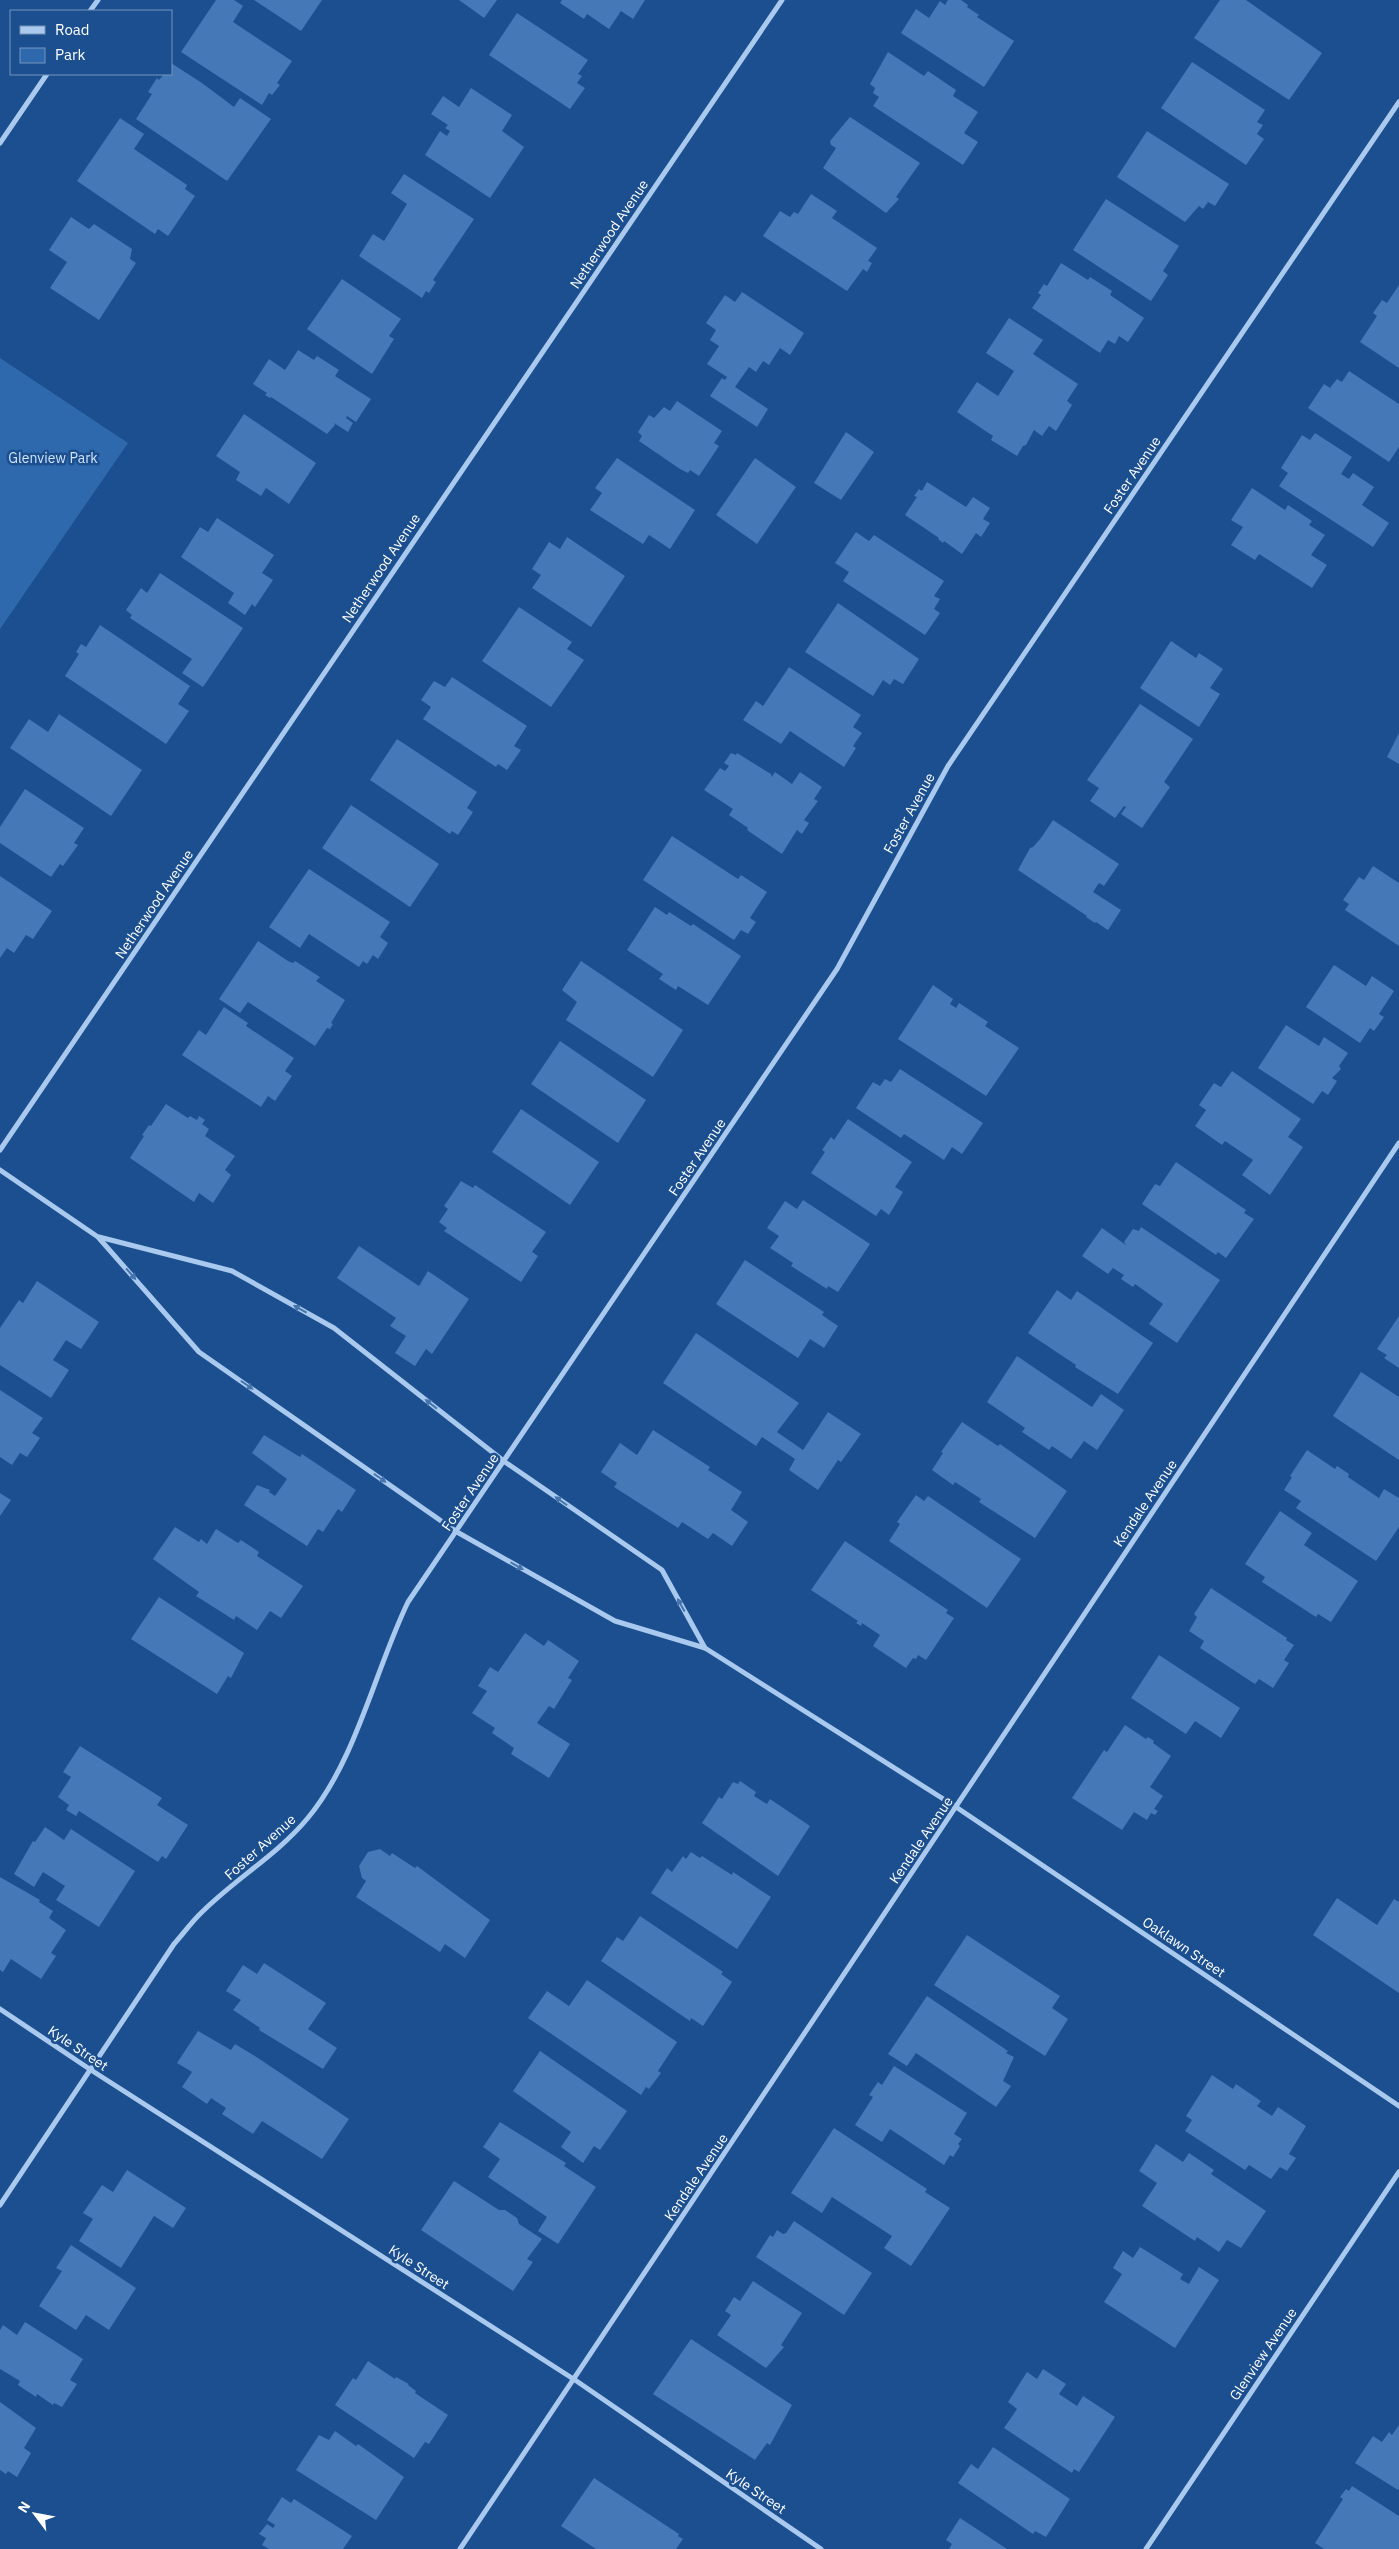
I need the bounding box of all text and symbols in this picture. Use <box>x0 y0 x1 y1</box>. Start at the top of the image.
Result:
legend <box>10 10 172 75</box>
text: Road <box>55 20 90 39</box>
text: Park <box>55 45 85 64</box>
street label: Netherwood Avenue <box>566 176 652 292</box>
street label: Foster Avenue <box>1099 433 1165 517</box>
park label: Glenview Park <box>8 449 98 467</box>
street label: Netherwood Avenue <box>338 510 424 626</box>
street label: Foster Avenue <box>879 769 939 857</box>
street label: Netherwood Avenue <box>111 846 197 962</box>
street label: Foster Avenue <box>664 1115 730 1199</box>
one-way arrow <box>125 1267 136 1280</box>
one-way arrow <box>293 1304 306 1313</box>
one-way arrow <box>240 1380 254 1390</box>
one-way arrow <box>425 1398 438 1409</box>
street label: Foster Avenue <box>437 1450 503 1534</box>
street label: Kendale Avenue <box>1109 1456 1181 1550</box>
one-way arrow <box>373 1473 387 1483</box>
one-way arrow <box>555 1496 568 1506</box>
one-way arrow <box>510 1561 524 1570</box>
one-way arrow <box>677 1599 686 1612</box>
street label: Kendale Avenue <box>885 1793 957 1887</box>
street label: Foster Avenue <box>221 1810 300 1884</box>
street label: Oaklawn Street <box>1139 1913 1229 1981</box>
street label: Kyle Street <box>44 2021 112 2075</box>
street label: Kendale Avenue <box>660 2130 732 2224</box>
street label: Kyle Street <box>385 2241 453 2293</box>
street label: Glenview Avenue <box>1225 2304 1301 2404</box>
street label: Kyle Street <box>722 2464 790 2518</box>
north arrow <box>10 2489 60 2539</box>
text: N <box>14 2498 34 2516</box>

